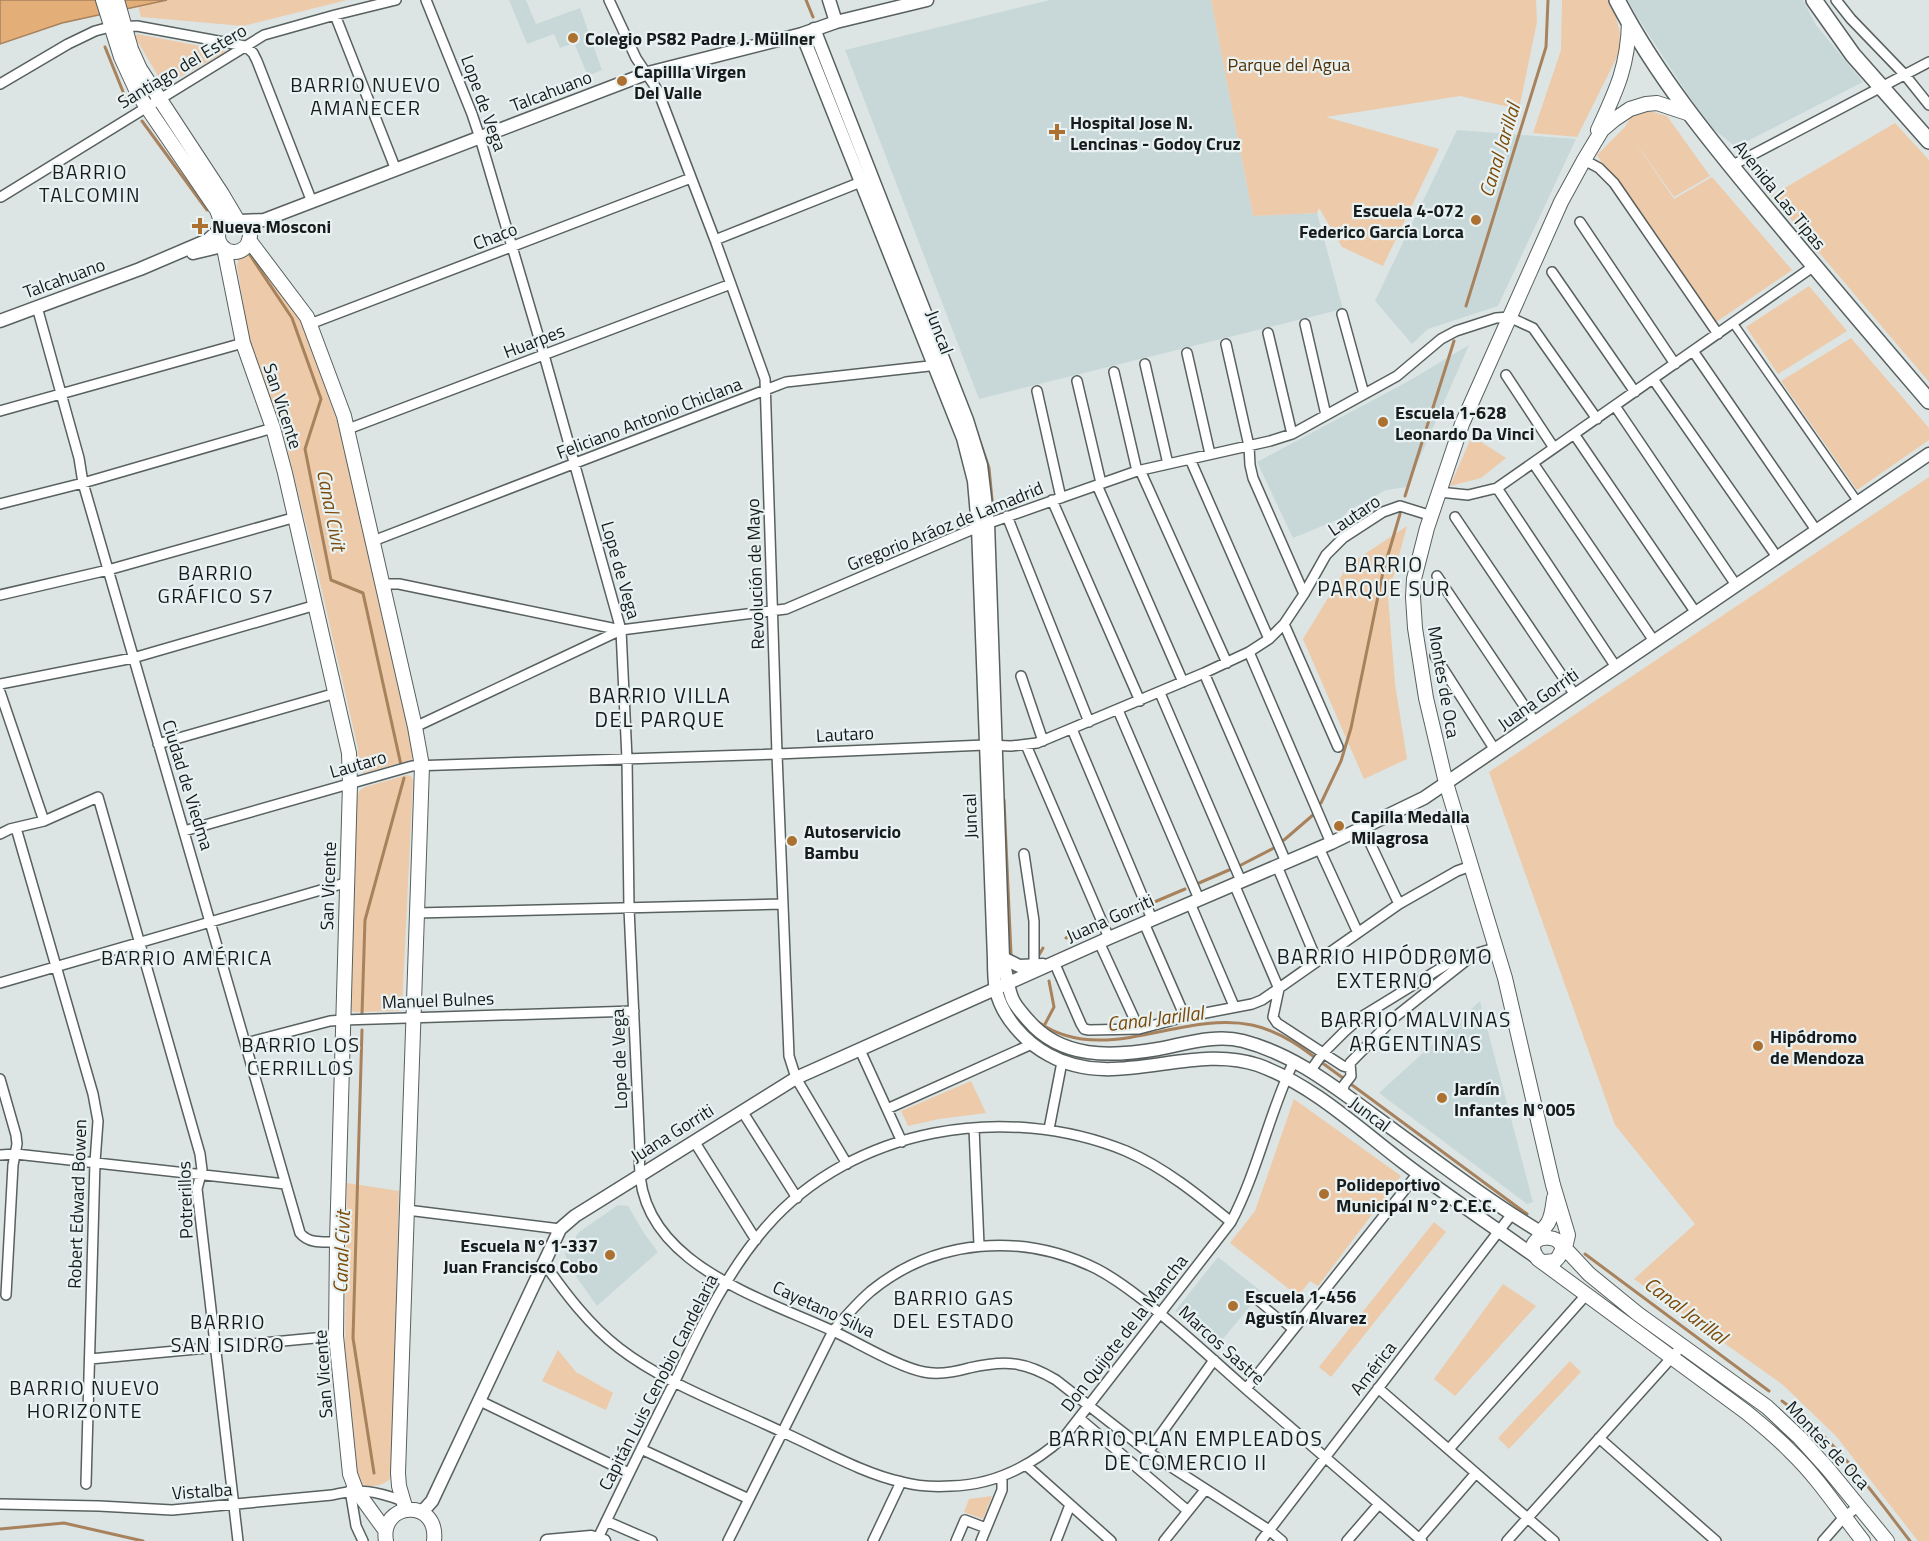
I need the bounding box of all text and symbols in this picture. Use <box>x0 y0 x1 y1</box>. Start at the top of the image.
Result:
street label: Santiago del Estero <box>112 17 252 115</box>
place label: Colegio PS82 Padre J. Müllner <box>585 25 815 52</box>
marker: Colegio PS82 Padre J. Müllner <box>566 31 580 45</box>
street label: Lope de Vega <box>454 51 514 155</box>
park label: Parque del Agua <box>1228 51 1350 78</box>
place label: Capillla Virgen Del Valle <box>634 58 746 106</box>
street label: Talcahuano <box>506 63 596 119</box>
district label: BARRIO NUEVO AMANECER <box>290 69 442 123</box>
marker: Capillla Virgen Del Valle <box>615 74 629 88</box>
water label: Canal Jarillal <box>1470 96 1529 201</box>
place label: Hospital Jose N. Lencinas - Godoy Cruz <box>1070 109 1241 157</box>
marker: Hospital Jose N. Lencinas - Godoy Cruz <box>1048 123 1066 141</box>
street label: Avenida Las Tipas <box>1727 134 1833 256</box>
district label: BARRIO TALCOMIN <box>39 156 141 210</box>
place label: Escuela 4-072 Federico García Lorca <box>1299 197 1464 245</box>
place label: Nueva Mosconi <box>212 213 331 240</box>
marker: Escuela 4-072 Federico García Lorca <box>1469 213 1483 227</box>
street label: Chaco <box>469 215 521 257</box>
marker: Nueva Mosconi <box>193 219 207 233</box>
street label: Talcahuano <box>19 251 109 305</box>
street label: Juncal <box>919 306 961 358</box>
street label: Huarpes <box>499 317 569 365</box>
street label: San Vicente <box>256 360 310 452</box>
street label: Feliciano Antonio Chiclana <box>552 370 746 466</box>
place label: Escuela 1-628 Leonardo Da Vinci <box>1395 399 1534 447</box>
marker: Escuela 1-628 Leonardo Da Vinci <box>1376 415 1390 429</box>
water label: Canal Civit <box>309 467 356 556</box>
street label: Gregorio Aráoz de Lamadrid <box>843 474 1047 578</box>
street label: Lautaro <box>1322 488 1386 542</box>
street label: Revolución de Mayo <box>739 498 771 650</box>
street label: Lope de Vega <box>594 518 648 622</box>
district label: BARRIO PARQUE SUR <box>1317 548 1451 604</box>
district label: BARRIO GRÁFICO S7 <box>157 557 275 611</box>
street label: Montes de Oca <box>1421 624 1467 740</box>
street label: Juana Gorriti <box>1492 661 1584 737</box>
district label: BARRIO VILLA DEL PARQUE <box>589 679 731 735</box>
street label: Ciudad de Viedma <box>155 717 221 853</box>
street label: Lautaro <box>815 719 875 749</box>
street label: Lautaro <box>326 743 390 785</box>
street label: Juncal <box>956 793 984 839</box>
place label: Capilla Medalla Milagrosa <box>1351 803 1470 851</box>
place label: Autoservicio Bambu <box>804 818 901 866</box>
marker: Capilla Medalla Milagrosa <box>1332 819 1346 833</box>
marker: Autoservicio Bambu <box>785 834 799 848</box>
street label: San Vicente <box>313 841 343 931</box>
street label: Juana Gorriti <box>1062 887 1158 949</box>
district label: BARRIO HIPÓDROMO EXTERNO <box>1277 940 1493 996</box>
district label: BARRIO AMÉRICA <box>101 942 273 973</box>
street label: Manuel Bulnes <box>381 985 495 1015</box>
water label: Canal Jarillal <box>1105 996 1208 1039</box>
district label: BARRIO MALVINAS ARGENTINAS <box>1320 1003 1512 1059</box>
street label: Lope de Vega <box>604 1008 634 1110</box>
place label: Hipódromo de Mendoza <box>1770 1023 1864 1071</box>
district label: BARRIO LOS CERRILLOS <box>241 1029 361 1083</box>
marker: Hipódromo de Mendoza <box>1751 1039 1765 1053</box>
place label: Jardín Infantes N°005 <box>1454 1075 1576 1123</box>
street label: Juncal <box>1344 1090 1396 1138</box>
marker: Jardín Infantes N°005 <box>1435 1091 1449 1105</box>
street label: Juana Gorriti <box>625 1097 719 1169</box>
street label: Robert Edward Bowen <box>61 1119 93 1289</box>
street label: Potrerillos <box>170 1161 200 1239</box>
place label: Polideportivo Municipal N°2 C.E.C. <box>1336 1171 1496 1219</box>
marker: Polideportivo Municipal N°2 C.E.C. <box>1317 1187 1331 1201</box>
water label: Canal Civit <box>324 1208 358 1294</box>
place label: Escuela N° 1-337 Juan Francisco Cobo <box>443 1232 598 1280</box>
marker: Escuela N° 1-337 Juan Francisco Cobo <box>603 1248 617 1262</box>
street label: Don Quijote de la Mancha <box>1054 1249 1194 1417</box>
water label: Canal Jarillal <box>1638 1268 1736 1353</box>
street label: Capitán Luis Cenobio Candelaria <box>592 1269 724 1495</box>
street label: Cayetano Silva <box>768 1273 880 1345</box>
district label: BARRIO GAS DEL ESTADO <box>893 1282 1015 1336</box>
place label: Escuela 1-456 Agustín Alvarez <box>1245 1283 1367 1331</box>
street label: Marcos Sastre <box>1173 1299 1271 1391</box>
marker: Escuela 1-456 Agustín Alvarez <box>1226 1299 1240 1313</box>
district label: BARRIO SAN ISIDRO <box>171 1306 285 1360</box>
street label: San Vicente <box>306 1329 340 1419</box>
street label: América <box>1343 1335 1403 1401</box>
district label: BARRIO NUEVO HORIZONTE <box>9 1372 161 1426</box>
street label: Montes de Oca <box>1780 1394 1876 1496</box>
district label: BARRIO PLAN EMPLEADOS DE COMERCIO II <box>1049 1422 1323 1478</box>
street label: Vistalba <box>171 1475 233 1507</box>

